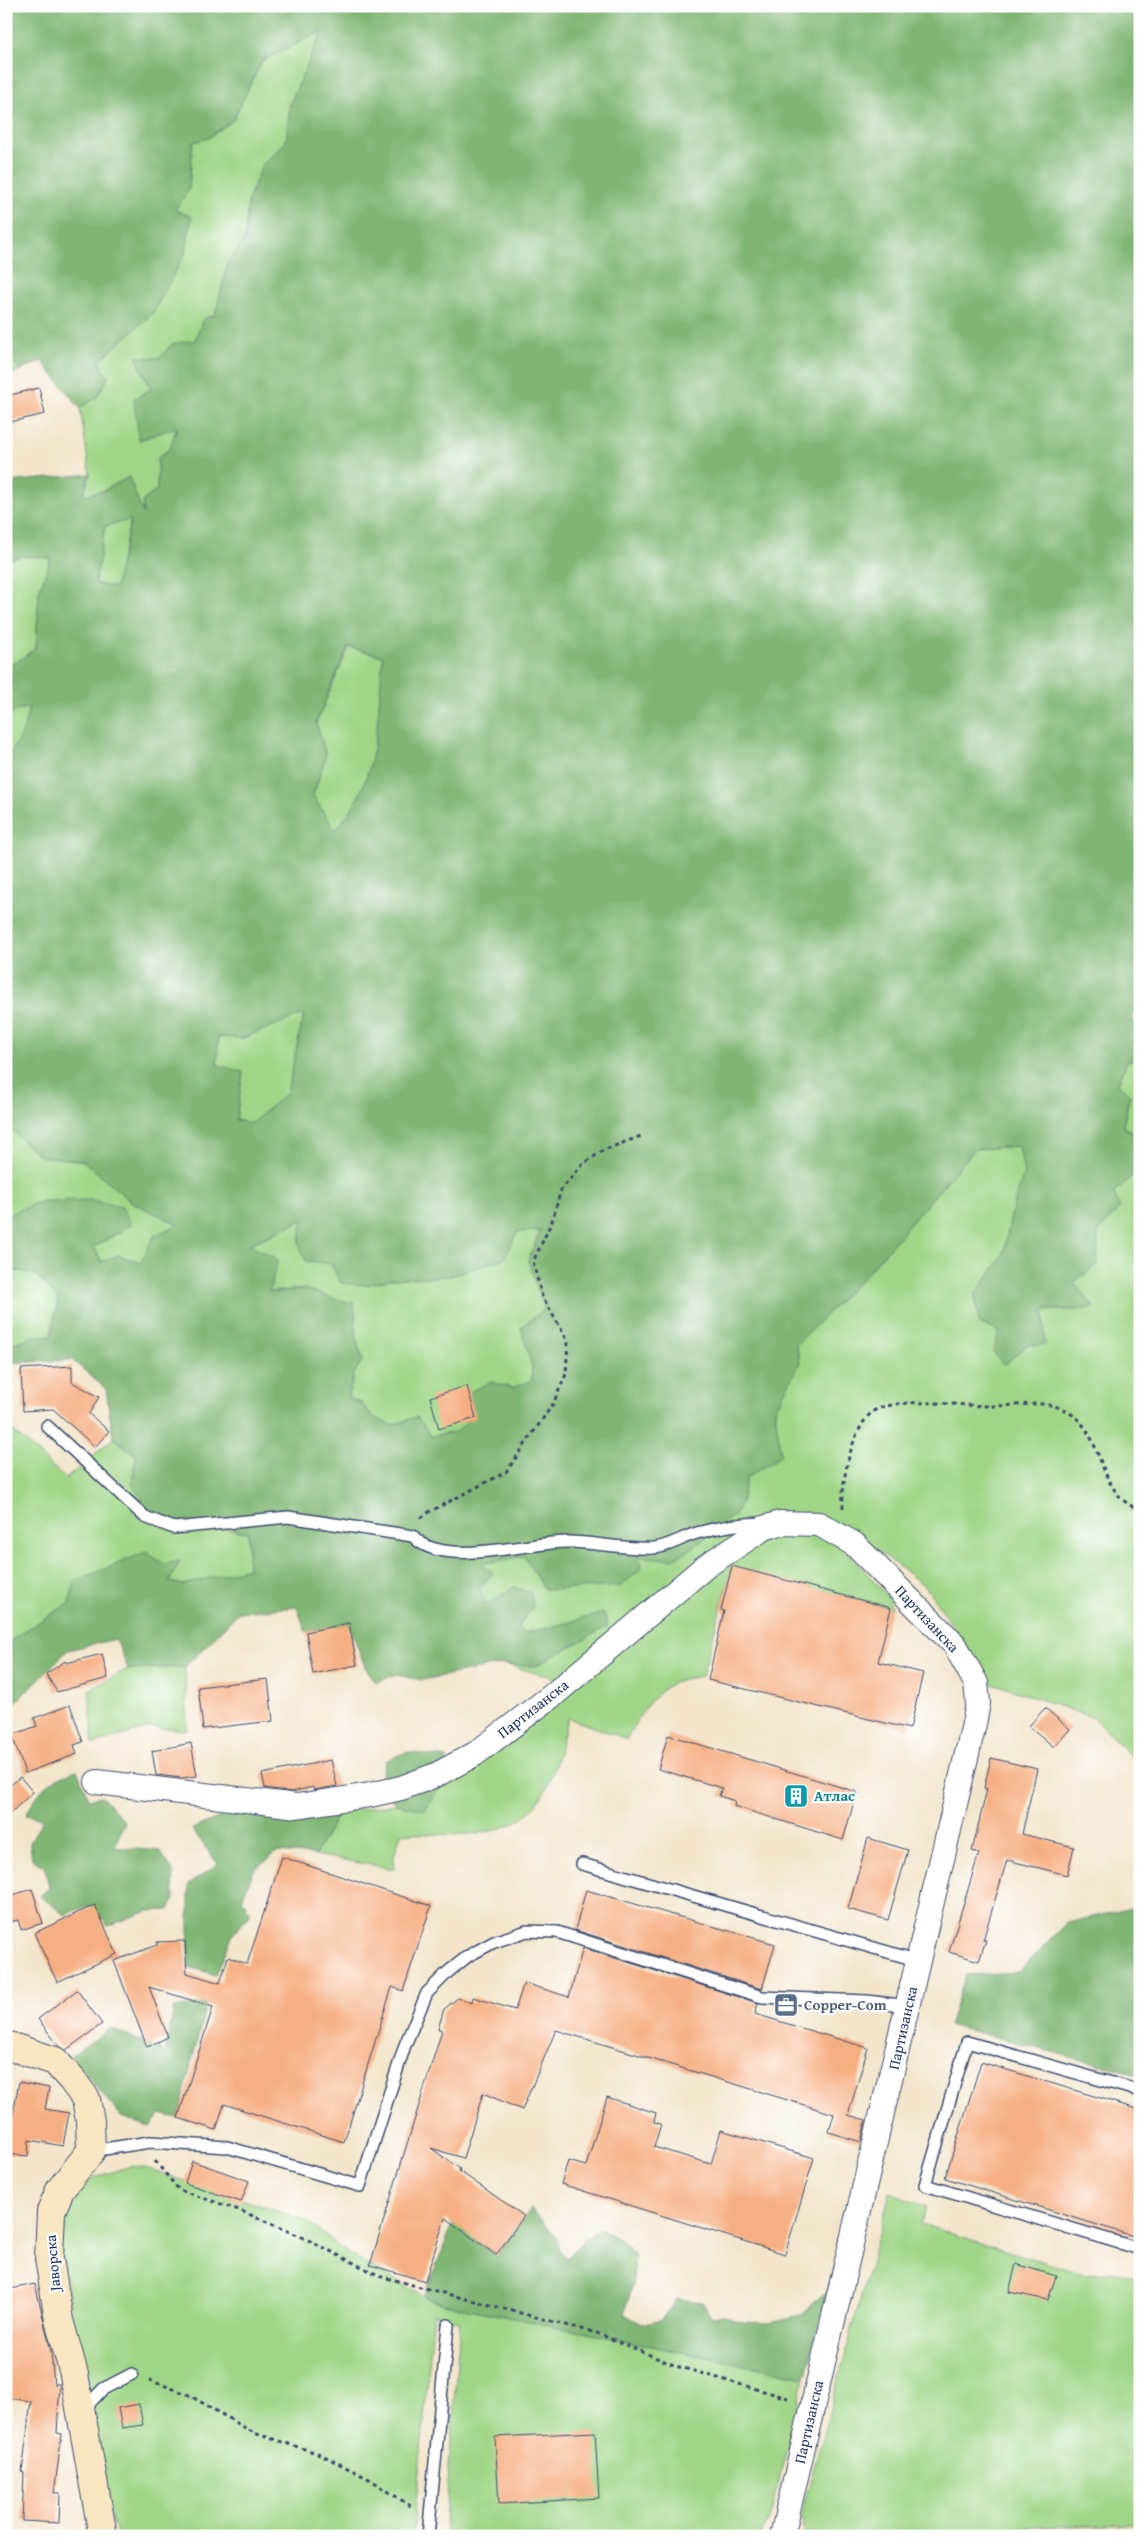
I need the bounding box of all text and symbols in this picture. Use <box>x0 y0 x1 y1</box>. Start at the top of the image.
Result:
street label: Партизанска <box>891 1580 965 1658</box>
street label: Партизанска <box>493 1674 573 1743</box>
building icon: Атлас <box>783 1783 809 1809</box>
place label: Атлас <box>814 1785 855 1806</box>
street label: Партизанска <box>883 1983 923 2072</box>
office icon: Copper-Com <box>773 1992 799 2018</box>
place label: Copper-Com <box>804 1994 887 2015</box>
street label: Јаворска <box>40 2233 66 2294</box>
street label: Партизанска <box>789 2377 829 2466</box>

